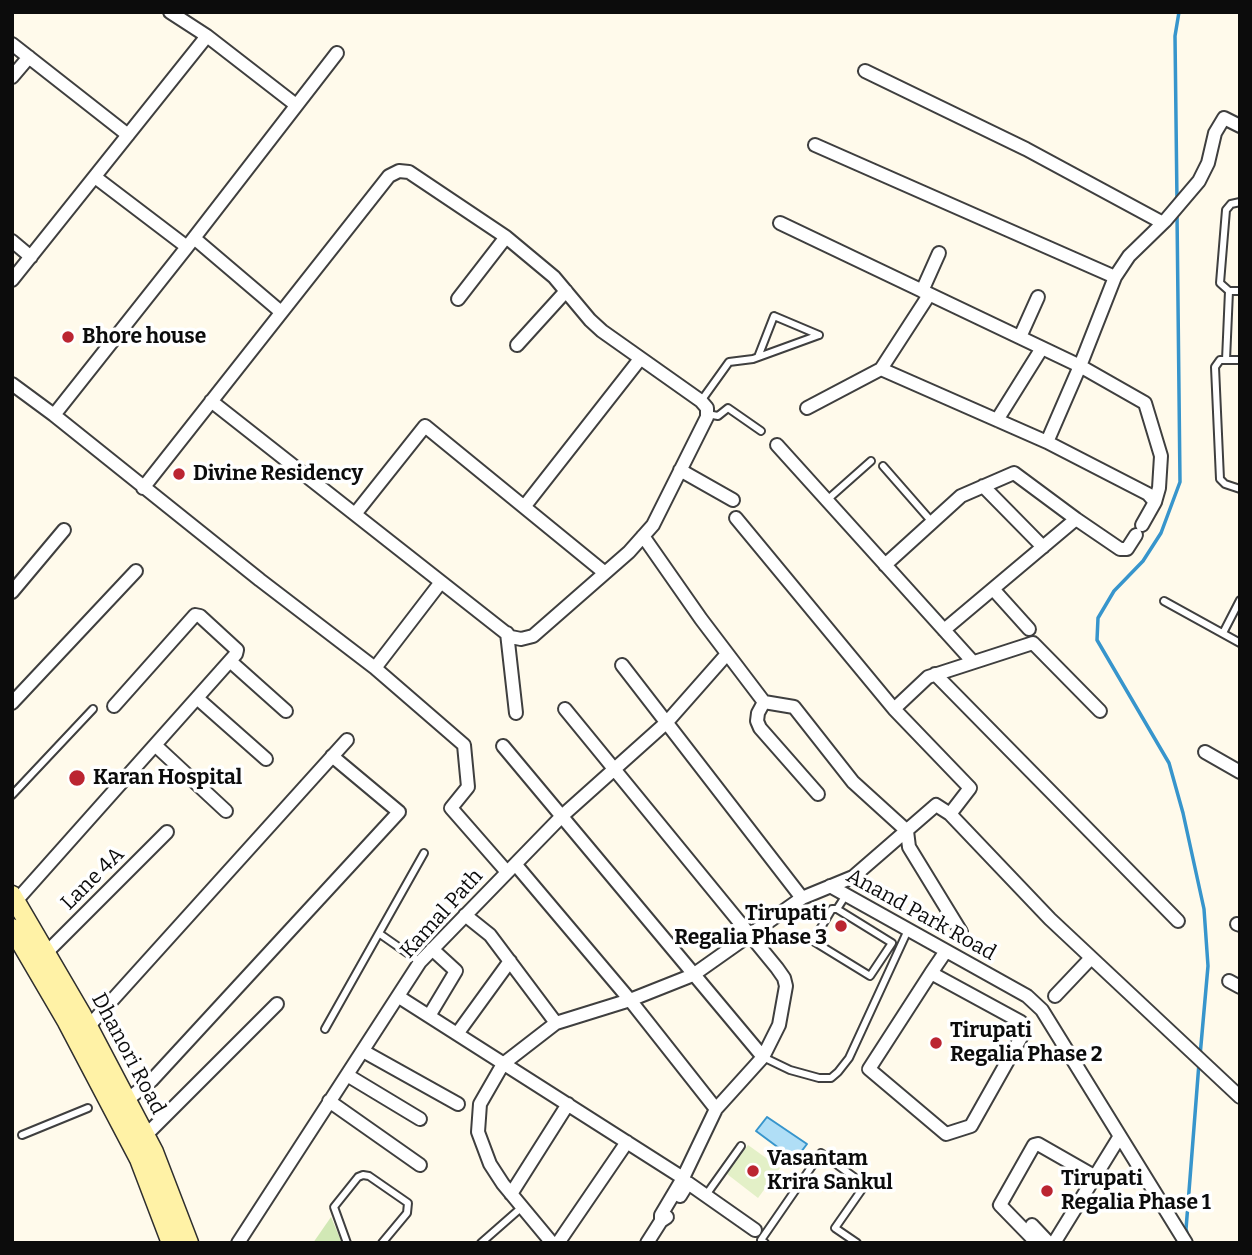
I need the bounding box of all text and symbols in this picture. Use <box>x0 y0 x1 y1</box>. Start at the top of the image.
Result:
place label: Bhore house <box>82 324 206 350</box>
marker: Bhore house <box>60 329 76 345</box>
place label: Divine Residency <box>193 461 363 487</box>
marker: Divine Residency <box>171 466 187 482</box>
place label: Karan Hospital <box>93 765 242 791</box>
marker: Karan Hospital <box>67 768 87 788</box>
street label: Lane 4A <box>56 842 130 916</box>
street label: Anand Park Road <box>842 863 1000 967</box>
street label: Kamal Path <box>395 864 489 964</box>
place label: Tirupati Regalia Phase 3 <box>674 901 827 951</box>
marker: Tirupati Regalia Phase 3 <box>833 918 849 934</box>
street label: Dhanori Road <box>85 989 171 1119</box>
place label: Tirupati Regalia Phase 2 <box>950 1018 1103 1068</box>
marker: Tirupati Regalia Phase 2 <box>928 1035 944 1051</box>
place label: Vasantam Krira Sankul <box>767 1146 893 1196</box>
marker: Vasantam Krira Sankul <box>745 1163 761 1179</box>
place label: Tirupati Regalia Phase 1 <box>1061 1166 1211 1216</box>
marker: Tirupati Regalia Phase 1 <box>1039 1183 1055 1199</box>

